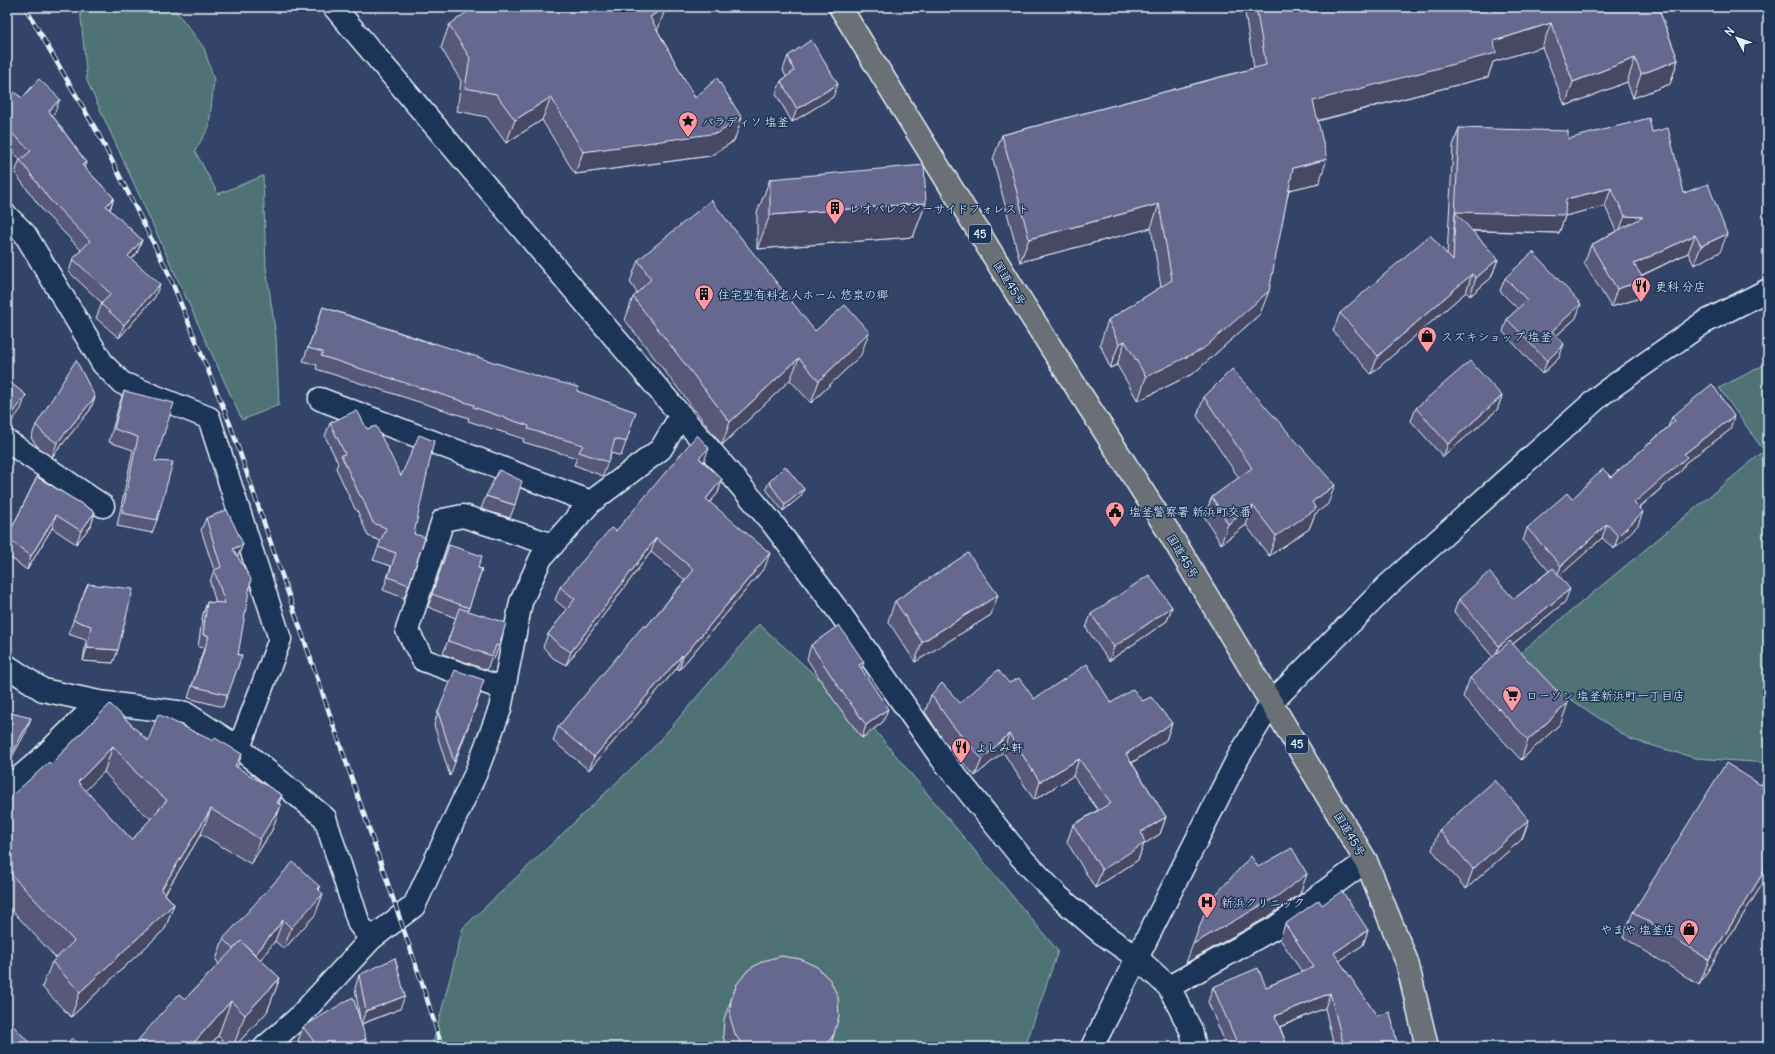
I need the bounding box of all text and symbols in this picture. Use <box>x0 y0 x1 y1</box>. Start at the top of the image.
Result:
north arrow <box>1717 18 1757 58</box>
text: N <box>1722 24 1737 39</box>
place icon: パラディソ 塩釜 <box>677 110 699 138</box>
place label: パラディソ 塩釜 <box>702 114 789 129</box>
building icon: レオパレスシーサイドフォレスト <box>824 197 846 225</box>
place label: レオパレスシーサイドフォレスト <box>849 201 1030 216</box>
road number: 45 <box>969 225 991 243</box>
street label: 国道45号 <box>990 258 1030 308</box>
restaurant icon: 更科 分店 <box>1630 275 1652 303</box>
place label: 更科 分店 <box>1655 279 1706 294</box>
building icon: 住宅型有料老人ホーム 悠泉の郷 <box>693 283 715 311</box>
place label: 住宅型有料老人ホーム 悠泉の郷 <box>718 287 888 302</box>
shop icon: スズキショップ 塩釜 <box>1416 325 1438 353</box>
place label: スズキショップ 塩釜 <box>1441 329 1552 344</box>
public building icon: 塩釜警察署 新浜町交番 <box>1104 500 1126 528</box>
place label: 塩釜警察署 新浜町交番 <box>1129 504 1252 519</box>
street label: 国道45号 <box>1164 531 1202 581</box>
supermarket icon: ローソン 塩釜新浜町一丁目店 <box>1501 684 1523 712</box>
place label: ローソン 塩釜新浜町一丁目店 <box>1526 688 1685 703</box>
road number: 45 <box>1286 735 1308 753</box>
restaurant icon: よしみ軒 <box>950 736 972 764</box>
place label: よしみ軒 <box>975 740 1023 755</box>
street label: 国道45号 <box>1331 809 1369 859</box>
hospital icon: 新浜クリニック <box>1196 891 1218 919</box>
place label: 新浜クリニック <box>1221 895 1305 910</box>
shop icon: やまや 塩釜店 <box>1678 918 1700 946</box>
place label: やまや 塩釜店 <box>1600 922 1675 937</box>

